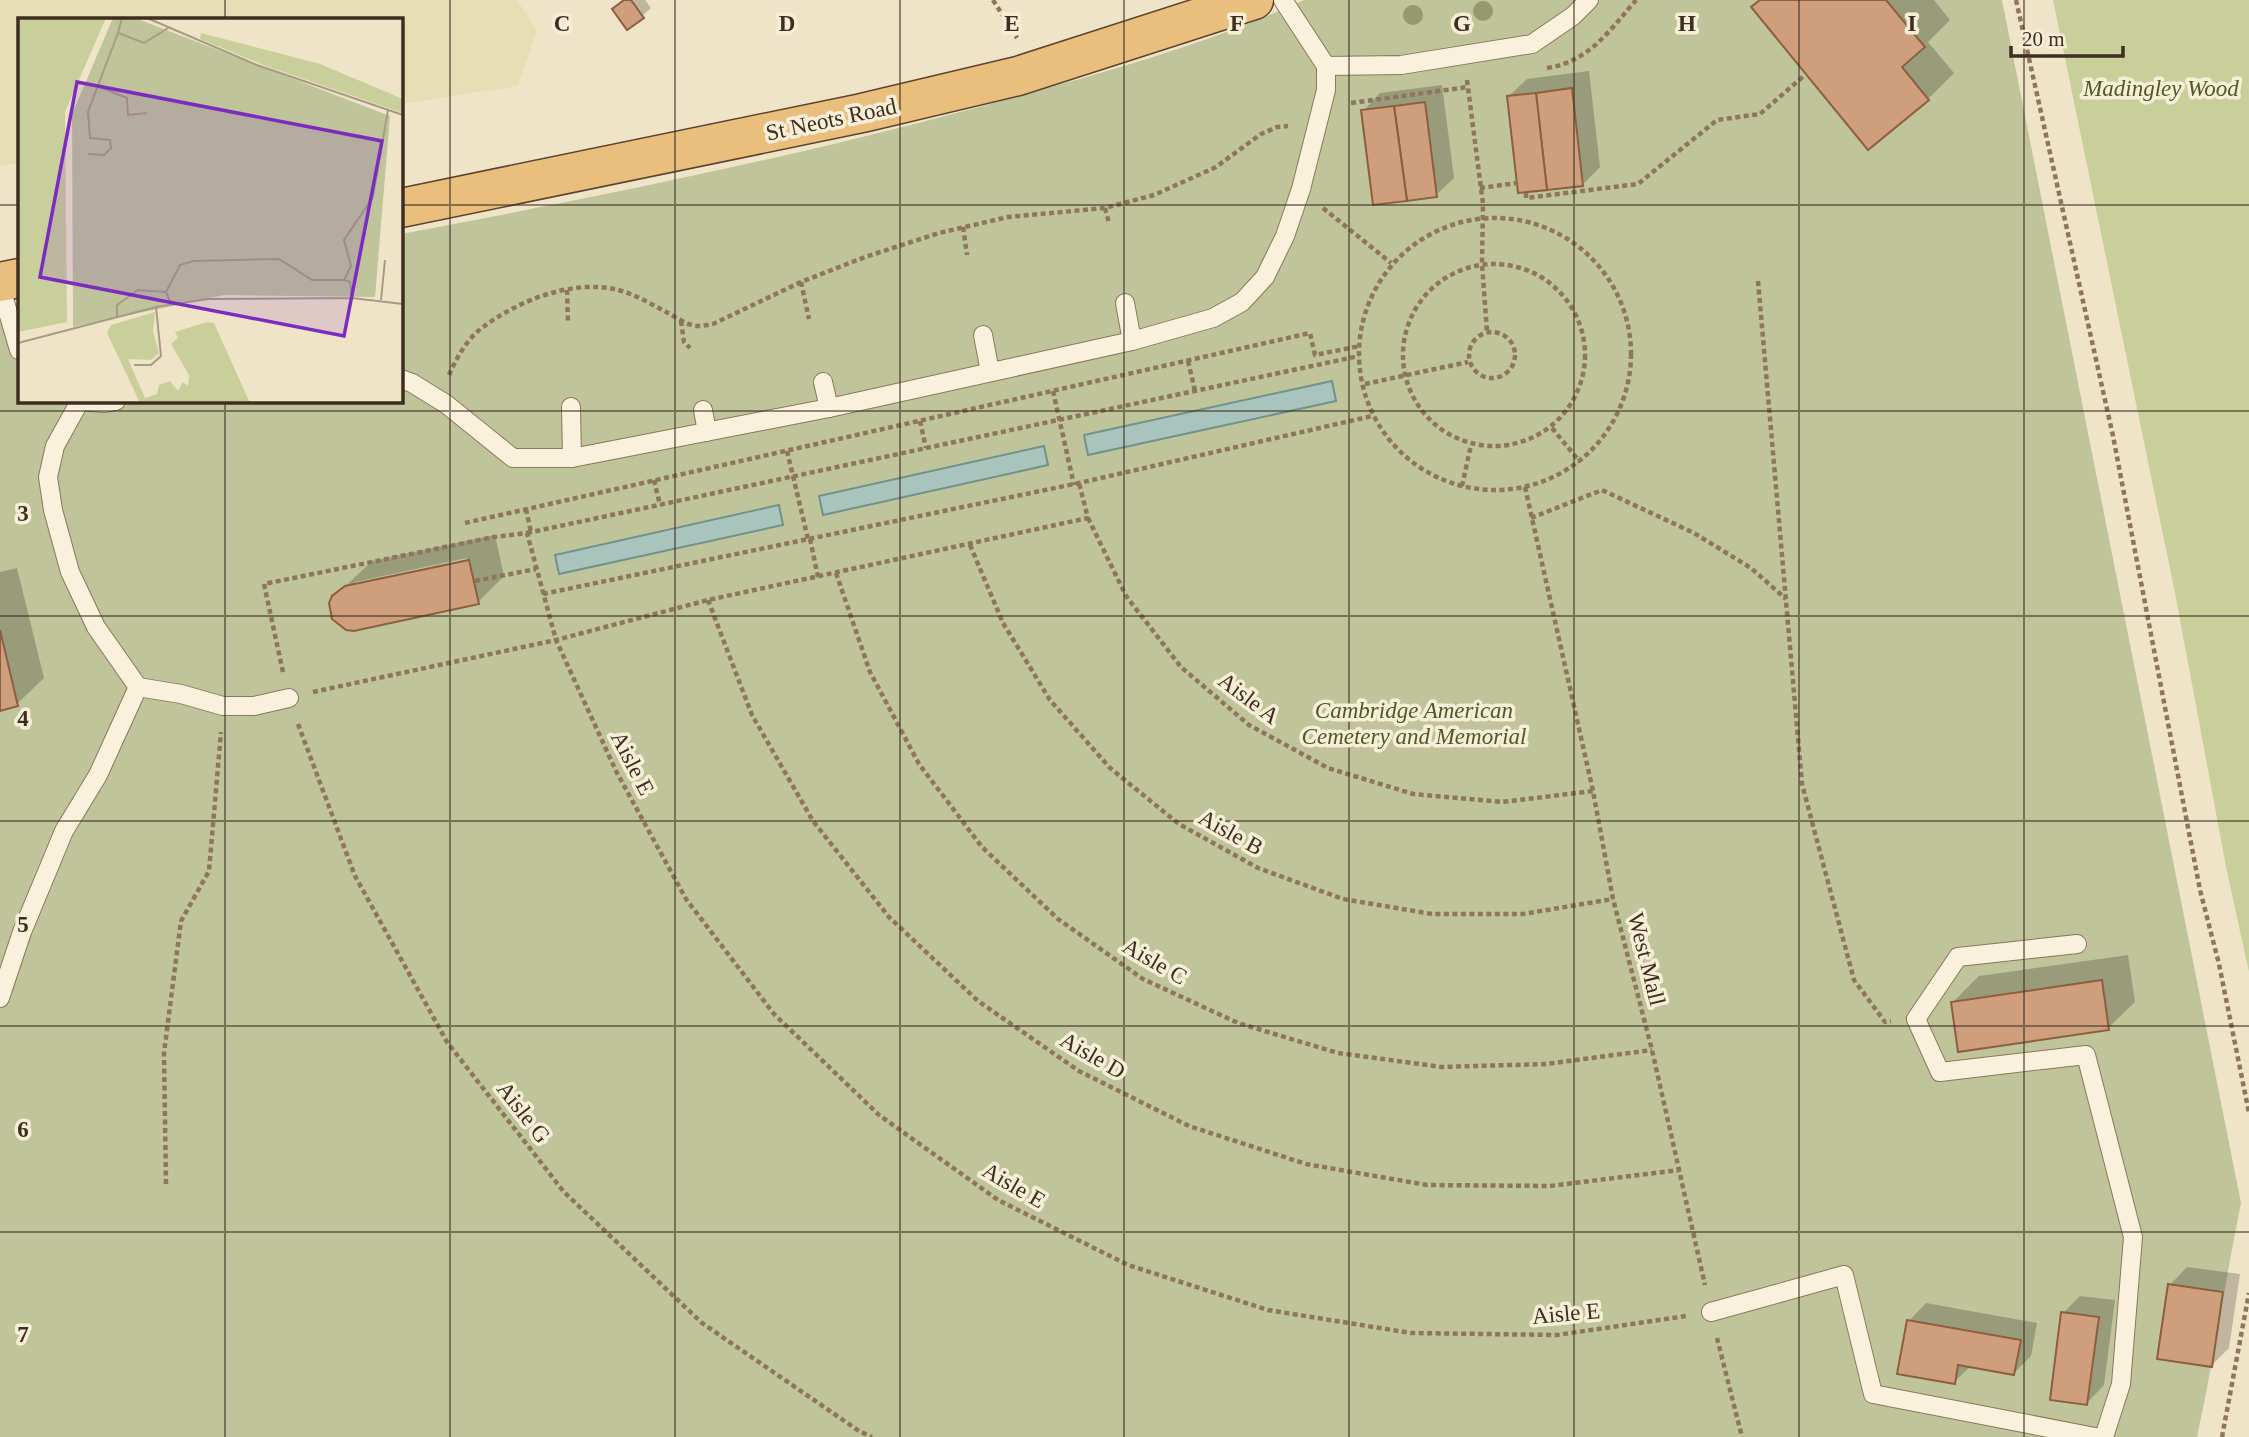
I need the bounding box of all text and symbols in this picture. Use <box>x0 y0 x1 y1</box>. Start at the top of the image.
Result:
text: C <box>554 11 570 36</box>
text: D <box>779 11 795 36</box>
text: E <box>1004 11 1020 36</box>
text: F <box>1230 11 1244 36</box>
text: G <box>1453 11 1471 36</box>
text: H <box>1678 11 1696 36</box>
text: I <box>1908 11 1917 36</box>
scale bar <box>2011 14 2123 58</box>
inset map <box>18 18 402 402</box>
text: 20 m <box>2022 27 2065 51</box>
park label: Madingley Wood <box>2082 76 2239 101</box>
street label: St Neots Road <box>764 93 899 146</box>
text: 3 <box>17 501 29 526</box>
street label: Aisle A <box>1213 667 1284 730</box>
park label: Cambridge American Cemetery and Memorial <box>1302 698 1526 749</box>
text: 4 <box>17 706 29 731</box>
street label: Aisle E <box>606 727 659 799</box>
street label: Aisle B <box>1194 805 1267 860</box>
street label: West Mall <box>1623 910 1670 1008</box>
text: 5 <box>17 912 29 937</box>
street label: Aisle C <box>1118 933 1191 990</box>
street label: Aisle D <box>1056 1027 1130 1084</box>
street label: Aisle G <box>492 1077 555 1148</box>
text: 6 <box>17 1117 29 1142</box>
street label: Aisle E <box>978 1158 1050 1213</box>
street label: Aisle E <box>1531 1298 1601 1329</box>
text: 7 <box>17 1322 29 1347</box>

